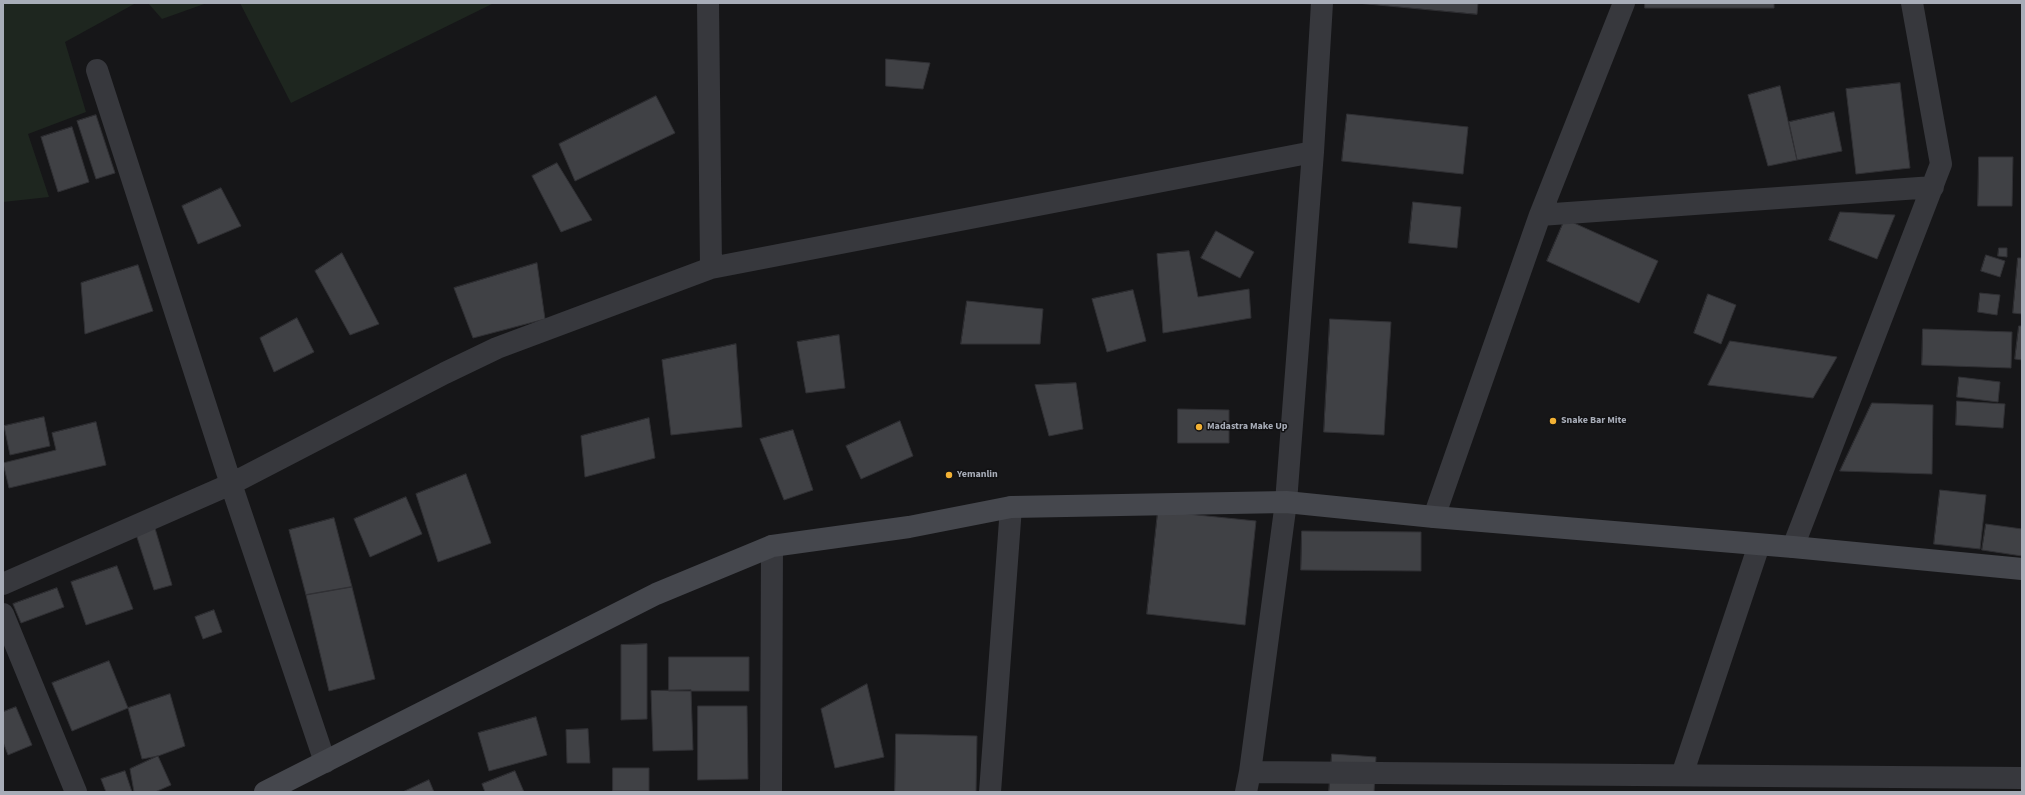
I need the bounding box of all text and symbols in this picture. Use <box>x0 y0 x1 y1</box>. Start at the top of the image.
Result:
place label: Snake Bar Mite <box>1561 415 1626 427</box>
marker: Snake Bar Mite <box>1548 416 1558 426</box>
place label: Madastra Make Up <box>1207 421 1288 433</box>
marker: Madastra Make Up <box>1194 422 1204 432</box>
place label: Yemanlin <box>957 469 998 481</box>
marker: Yemanlin <box>944 470 954 480</box>

